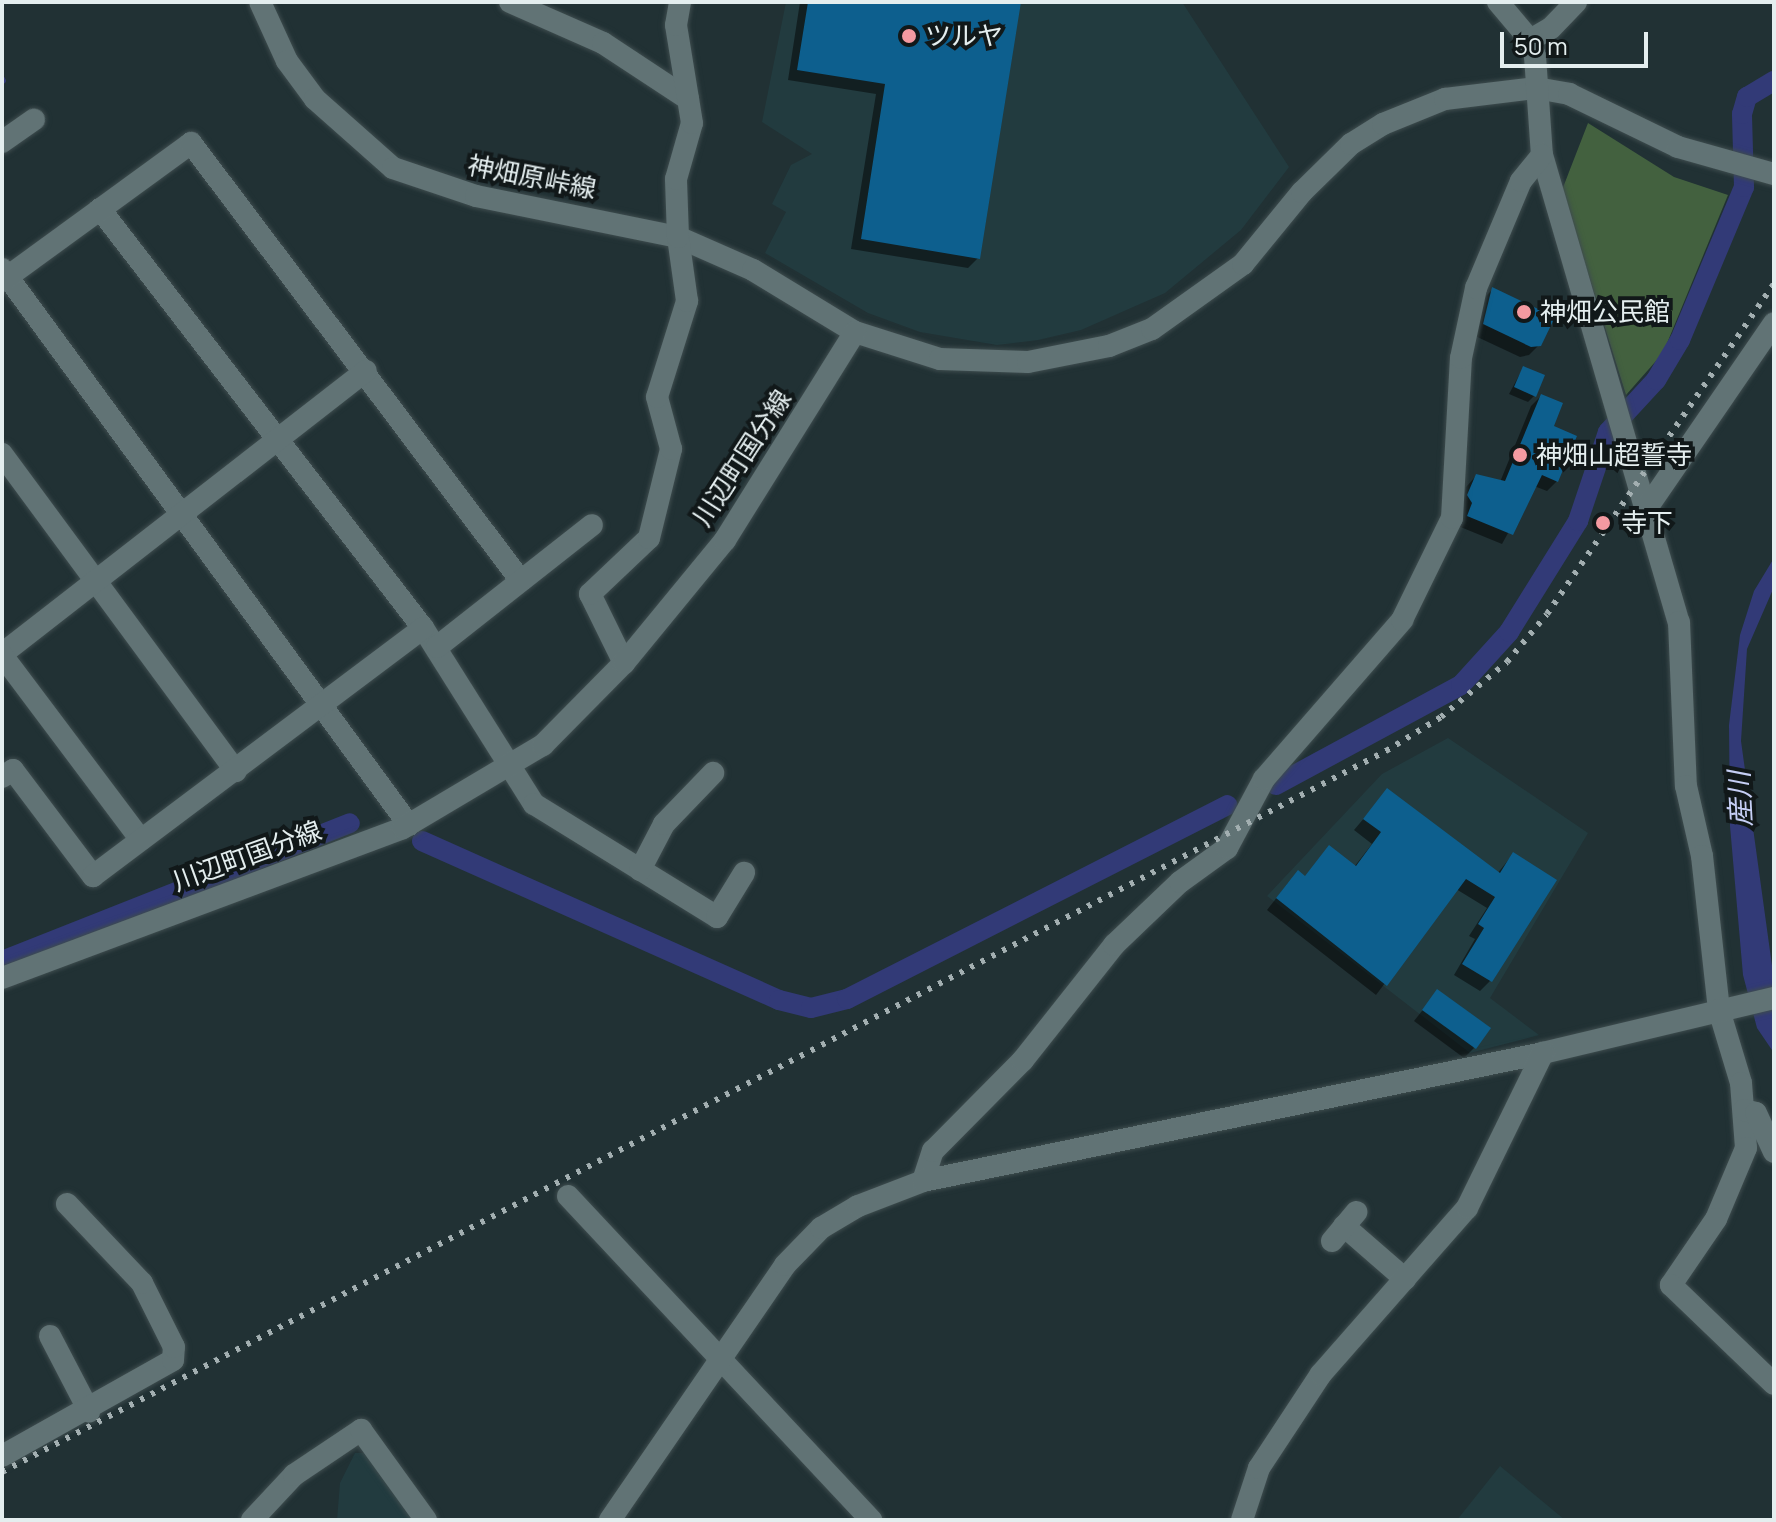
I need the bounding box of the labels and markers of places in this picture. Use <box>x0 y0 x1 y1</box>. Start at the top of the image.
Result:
place label: ツルヤ <box>925 20 1003 52</box>
marker: ツルヤ <box>900 27 918 45</box>
place label: 神畑公民館 <box>1540 296 1670 328</box>
marker: 神畑公民館 <box>1515 303 1533 321</box>
place label: 神畑山超誓寺 <box>1536 439 1692 471</box>
marker: 神畑山超誓寺 <box>1511 446 1529 464</box>
place label: 寺下 <box>1621 507 1673 539</box>
marker: 寺下 <box>1592 512 1614 534</box>

